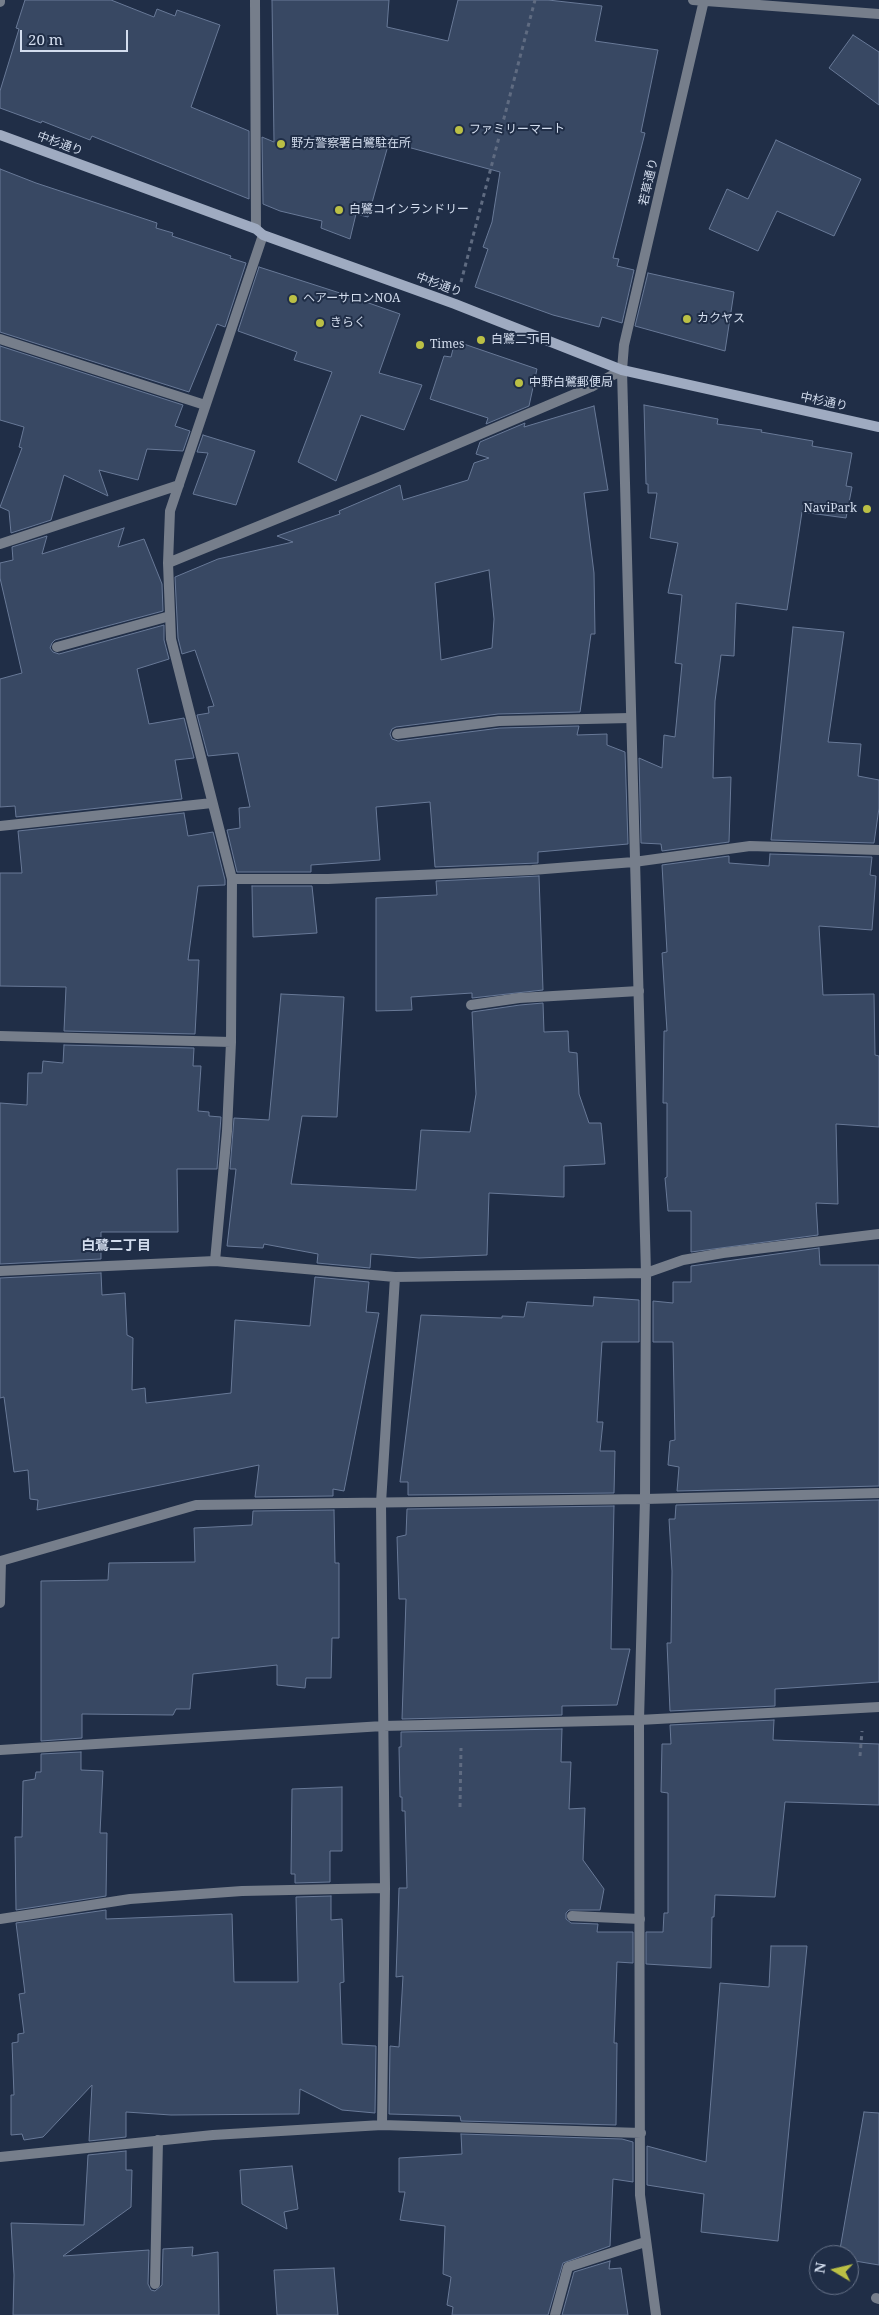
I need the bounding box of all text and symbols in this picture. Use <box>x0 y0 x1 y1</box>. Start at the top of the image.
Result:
scale bar <box>22 20 130 52</box>
text: 20 m <box>28 29 63 49</box>
place label: ファミリーマート <box>469 123 565 137</box>
marker: ファミリーマート <box>453 124 465 136</box>
street label: 中杉通り <box>35 129 85 159</box>
place label: 野方警察署白鷺駐在所 <box>291 137 411 151</box>
marker: 野方警察署白鷺駐在所 <box>275 138 287 150</box>
street label: 若草通り <box>637 157 661 207</box>
place label: 白鷺コインランドリー <box>349 203 469 217</box>
marker: 白鷺コインランドリー <box>333 204 345 216</box>
street label: 中杉通り <box>414 270 464 300</box>
place label: ヘアーサロンNOA <box>303 292 401 306</box>
marker: ヘアーサロンNOA <box>287 293 299 305</box>
place label: カクヤス <box>697 312 745 326</box>
marker: カクヤス <box>681 313 693 325</box>
place label: きらく <box>330 316 366 330</box>
marker: きらく <box>314 317 326 329</box>
place label: 白鷺二丁目 <box>491 333 551 347</box>
marker: 白鷺二丁目 <box>475 334 487 346</box>
place label: Times <box>430 338 464 352</box>
marker: Times <box>414 339 426 351</box>
place label: 中野白鷺郵便局 <box>529 376 613 390</box>
marker: 中野白鷺郵便局 <box>513 377 525 389</box>
street label: 中杉通り <box>799 390 849 414</box>
place label: NaviPark <box>804 502 857 516</box>
marker: NaviPark <box>861 503 873 515</box>
district label: 白鷺二丁目 <box>81 1238 151 1254</box>
north arrow <box>809 2245 859 2295</box>
text: N <box>809 2261 830 2275</box>

